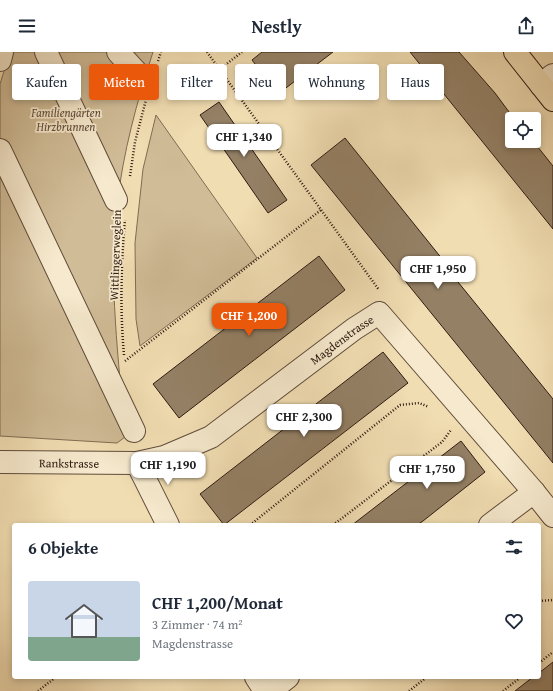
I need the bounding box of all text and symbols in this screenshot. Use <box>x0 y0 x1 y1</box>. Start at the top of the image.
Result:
text: Nestly <box>251 13 302 40</box>
icon: menu <box>16 15 38 37</box>
icon: share <box>515 15 537 37</box>
chip: Kaufen <box>12 64 81 100</box>
chip: Mieten <box>89 64 159 100</box>
chip: Filter <box>167 64 227 100</box>
chip: Neu <box>235 64 286 100</box>
chip: Wohnung <box>294 64 379 100</box>
chip: Haus <box>387 64 444 100</box>
park label: Familiengärten Hirzbrunnen <box>30 104 101 135</box>
map controls <box>505 112 541 148</box>
button: locate <box>505 112 541 148</box>
pin: CHF 1,340 <box>198 124 290 158</box>
text: CHF 1,340 <box>216 127 272 146</box>
street label: Wittlingerweglein <box>105 209 125 301</box>
pin: CHF 1,950 <box>392 256 484 290</box>
text: CHF 1,950 <box>410 259 466 278</box>
pin: CHF 1,200 <box>203 303 295 337</box>
text: CHF 1,200 <box>221 306 277 325</box>
street label: Magdenstrasse <box>306 310 377 368</box>
pin: CHF 2,300 <box>258 404 350 438</box>
text: CHF 2,300 <box>276 407 332 426</box>
pin: CHF 1,190 <box>122 452 214 486</box>
street label: Rankstrasse <box>39 454 99 471</box>
text: CHF 1,190 <box>140 455 196 474</box>
pin: CHF 1,750 <box>381 456 473 490</box>
text: CHF 1,750 <box>399 459 455 478</box>
text: 6 Objekte <box>28 535 98 560</box>
icon: filters <box>503 536 525 558</box>
text: CHF 1,200/Monat <box>152 590 283 615</box>
icon: home <box>60 597 108 645</box>
icon: heart <box>503 610 525 632</box>
text: 3 Zimmer · 74 m² <box>152 615 243 634</box>
text: Magdenstrasse <box>152 634 233 653</box>

